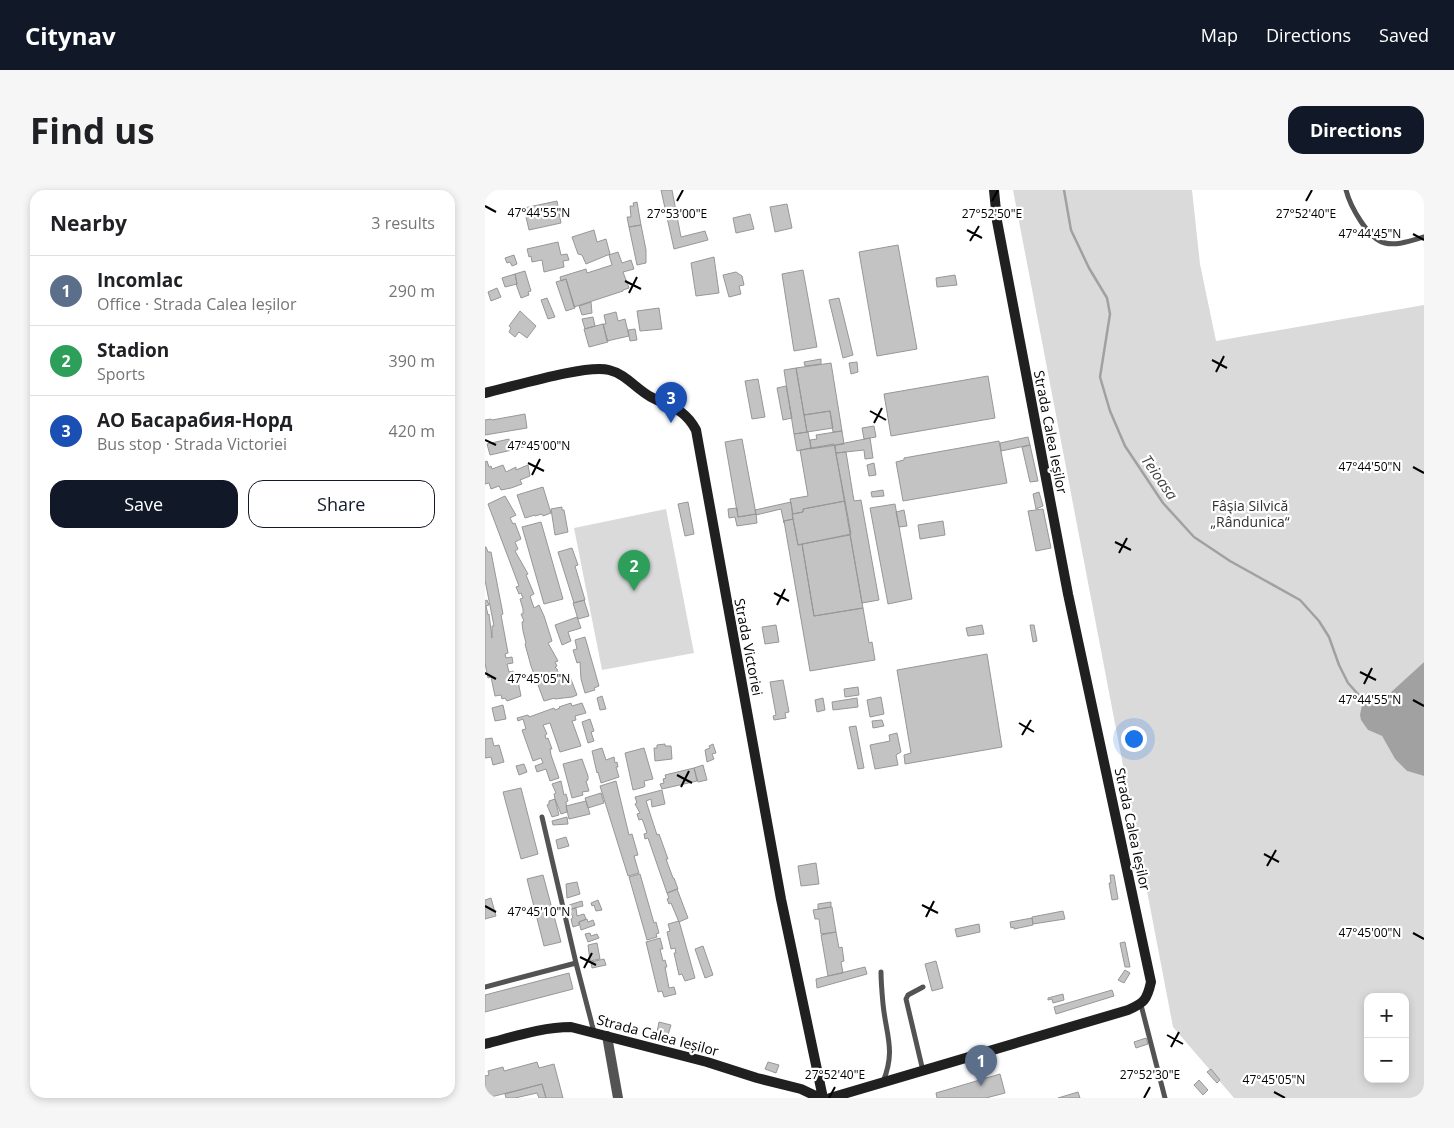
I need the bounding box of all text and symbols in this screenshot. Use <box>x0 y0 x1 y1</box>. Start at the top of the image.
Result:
text: Citynav <box>25 19 116 52</box>
text: Map <box>1201 23 1238 47</box>
text: Directions <box>1266 23 1351 47</box>
text: Saved <box>1379 23 1429 47</box>
button: Directions <box>1288 106 1424 154</box>
text: Find us <box>30 107 155 154</box>
text: 47°44'55"N <box>508 204 570 221</box>
text: 27°53'00"E <box>647 205 707 222</box>
text: 27°52'50"E <box>962 205 1022 222</box>
text: 27°52'40"E <box>1276 205 1336 222</box>
text: Nearby <box>50 209 127 237</box>
text: 3 results <box>371 212 435 234</box>
text: 47°44'45"N <box>1339 225 1401 242</box>
text: Incomlac <box>97 267 183 293</box>
text: 1 <box>61 280 71 302</box>
text: 290 m <box>389 280 435 302</box>
text: Office · Strada Calea Ieșilor <box>97 293 297 315</box>
text: Stadion <box>97 337 169 363</box>
text: 2 <box>61 350 71 372</box>
text: 390 m <box>389 350 435 372</box>
text: Sports <box>97 363 145 385</box>
street label: Strada Calea Ieșilor <box>1030 369 1072 496</box>
pin: 3 <box>655 382 687 423</box>
text: АО Басарабия-Норд <box>97 407 292 433</box>
text: 3 <box>61 420 71 442</box>
text: 420 m <box>389 420 435 442</box>
text: Bus stop · Strada Victoriei <box>97 433 287 455</box>
text: 47°45'00"N <box>508 437 570 454</box>
water label: Teioasa <box>1137 451 1183 504</box>
text: 47°44'50"N <box>1339 458 1401 475</box>
button: Save <box>50 480 238 528</box>
button: Share <box>248 480 435 528</box>
park label: Fâşia Silvică „Rândunica“ <box>1210 496 1290 531</box>
pin: 2 <box>618 550 650 591</box>
street label: Strada Victoriei <box>730 597 768 697</box>
text: 47°45'05"N <box>508 670 570 687</box>
text: 47°44'55"N <box>1339 691 1401 708</box>
your location <box>1121 726 1147 752</box>
street label: Strada Calea Ieșilor <box>1111 766 1155 892</box>
text: 47°45'10"N <box>508 903 570 920</box>
text: 47°45'00"N <box>1339 924 1401 941</box>
map controls <box>1364 993 1409 1083</box>
button: + <box>1364 993 1409 1038</box>
street label: Strada Calea Ieșilor <box>595 1010 721 1060</box>
button: − <box>1364 1038 1409 1083</box>
pin: 1 <box>965 1045 997 1086</box>
text: 27°52'40"E <box>805 1066 865 1083</box>
text: 27°52'30"E <box>1120 1066 1180 1083</box>
text: 47°45'05"N <box>1243 1071 1305 1088</box>

